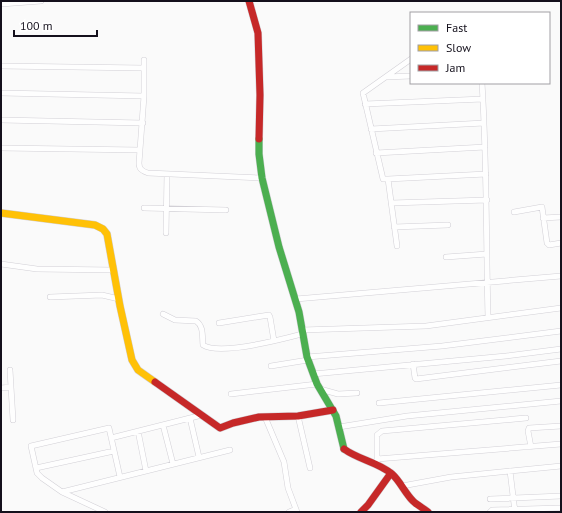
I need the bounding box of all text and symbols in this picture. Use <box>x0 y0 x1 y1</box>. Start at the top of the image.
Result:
scale bar <box>14 12 97 38</box>
legend <box>410 12 550 84</box>
text: 100 m <box>20 18 53 33</box>
text: Fast <box>446 20 467 35</box>
text: Slow <box>446 40 471 55</box>
text: Jam <box>445 60 465 75</box>

